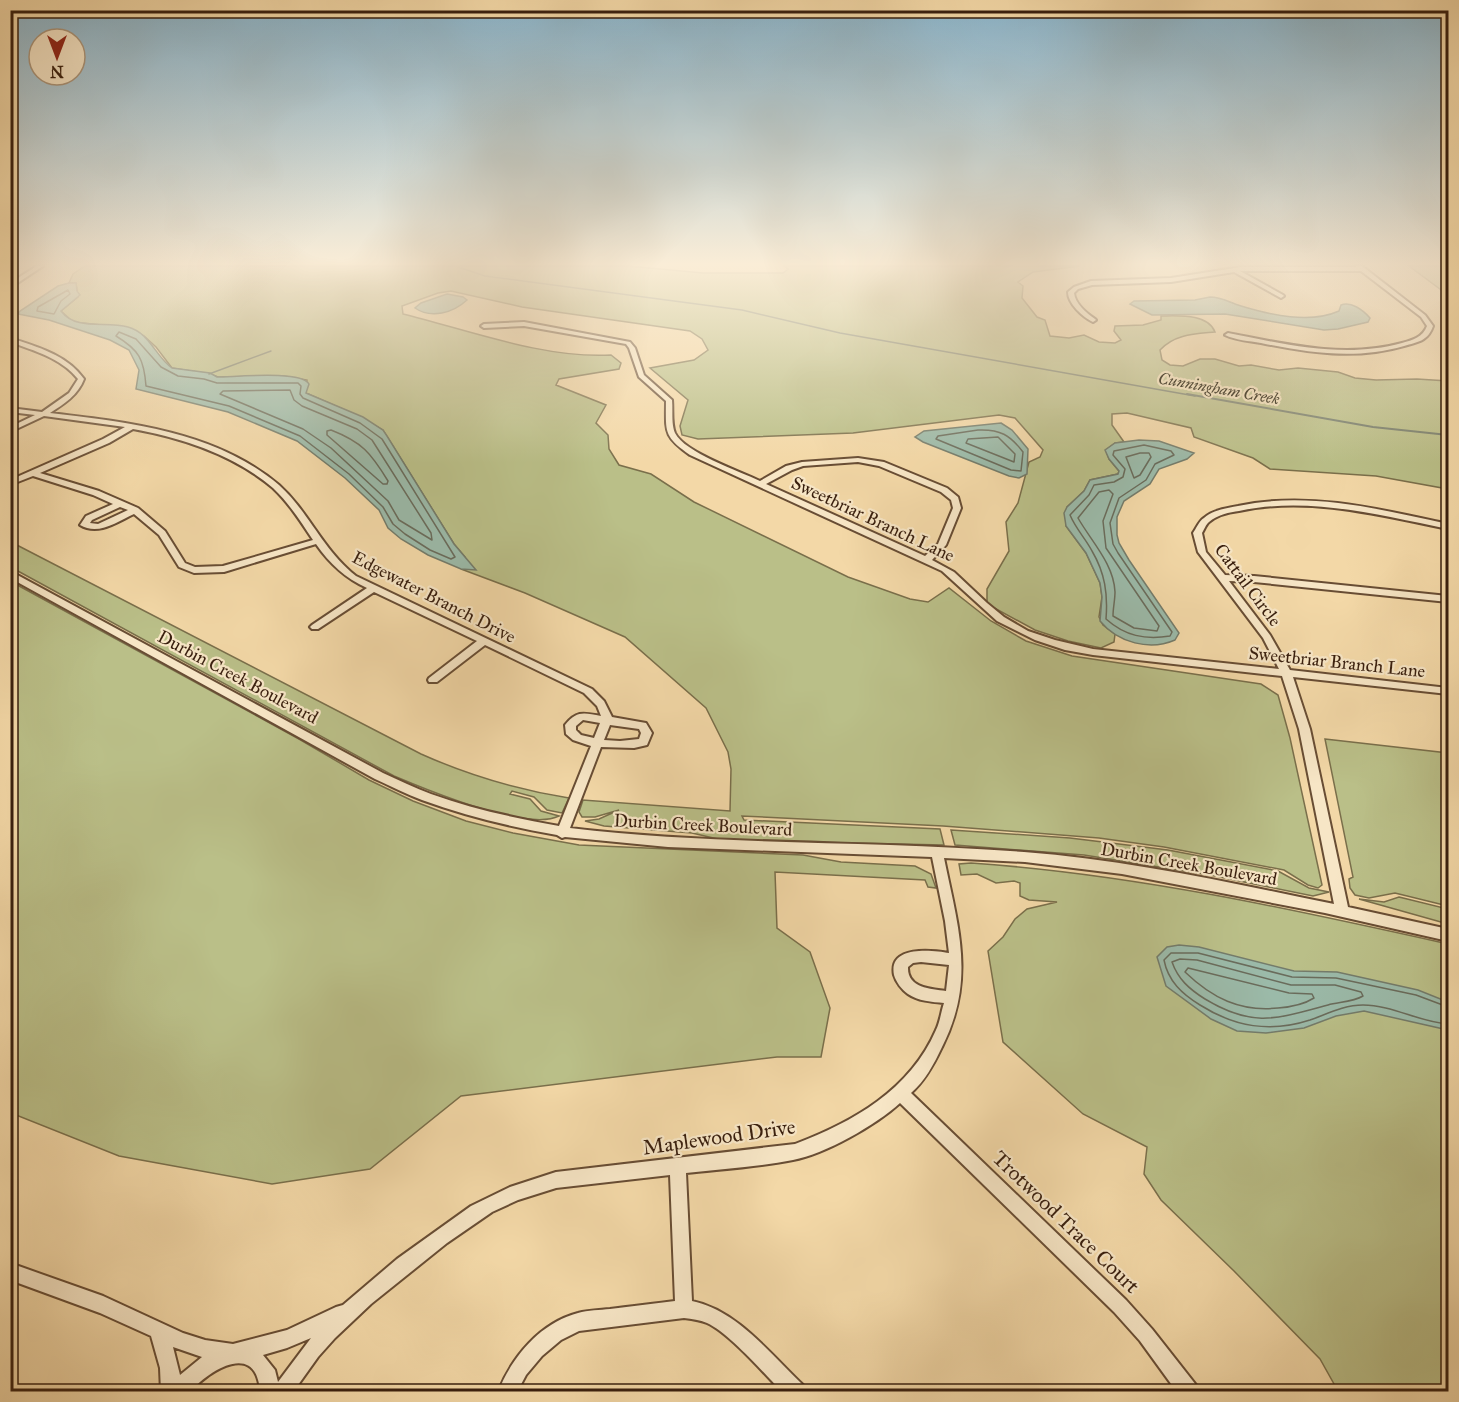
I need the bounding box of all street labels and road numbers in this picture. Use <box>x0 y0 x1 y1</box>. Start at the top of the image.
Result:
street label: Sweetbriar Branch Lane <box>788 472 958 566</box>
street label: Cattail Circle <box>1210 539 1286 631</box>
street label: Edgewater Branch Drive <box>348 546 519 649</box>
street label: Durbin Creek Boulevard <box>154 625 322 729</box>
street label: Sweetbriar Branch Lane <box>1248 642 1426 682</box>
street label: Durbin Creek Boulevard <box>613 809 793 841</box>
street label: Durbin Creek Boulevard <box>1099 838 1279 890</box>
street label: Maplewood Drive <box>641 1113 797 1161</box>
street label: Trotwood Trace Court <box>987 1145 1145 1299</box>

